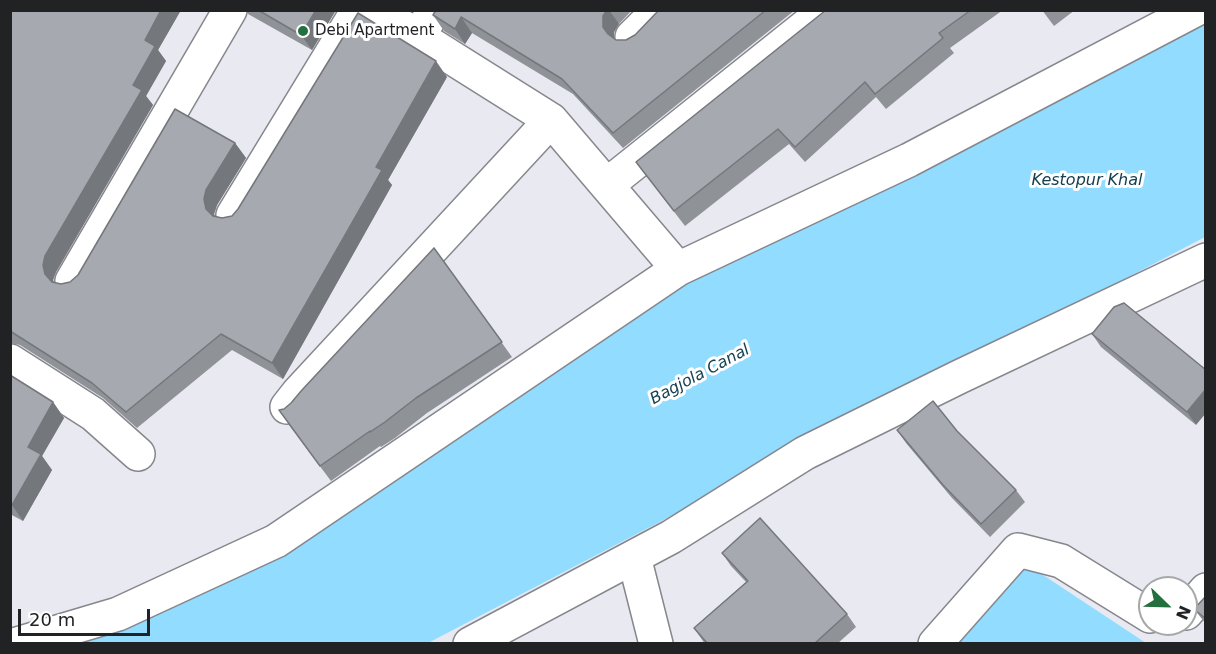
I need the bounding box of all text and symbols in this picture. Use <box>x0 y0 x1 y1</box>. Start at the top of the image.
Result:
place label: Debi Apartment <box>315 22 434 40</box>
marker: Debi Apartment <box>296 24 310 38</box>
water label: Kestopur Khal <box>1031 171 1143 191</box>
water label: Bagjola Canal <box>647 341 753 409</box>
north arrow <box>1138 576 1198 636</box>
scale bar <box>21 597 153 635</box>
text: N <box>1172 603 1195 622</box>
text: 20 m <box>29 609 75 630</box>

